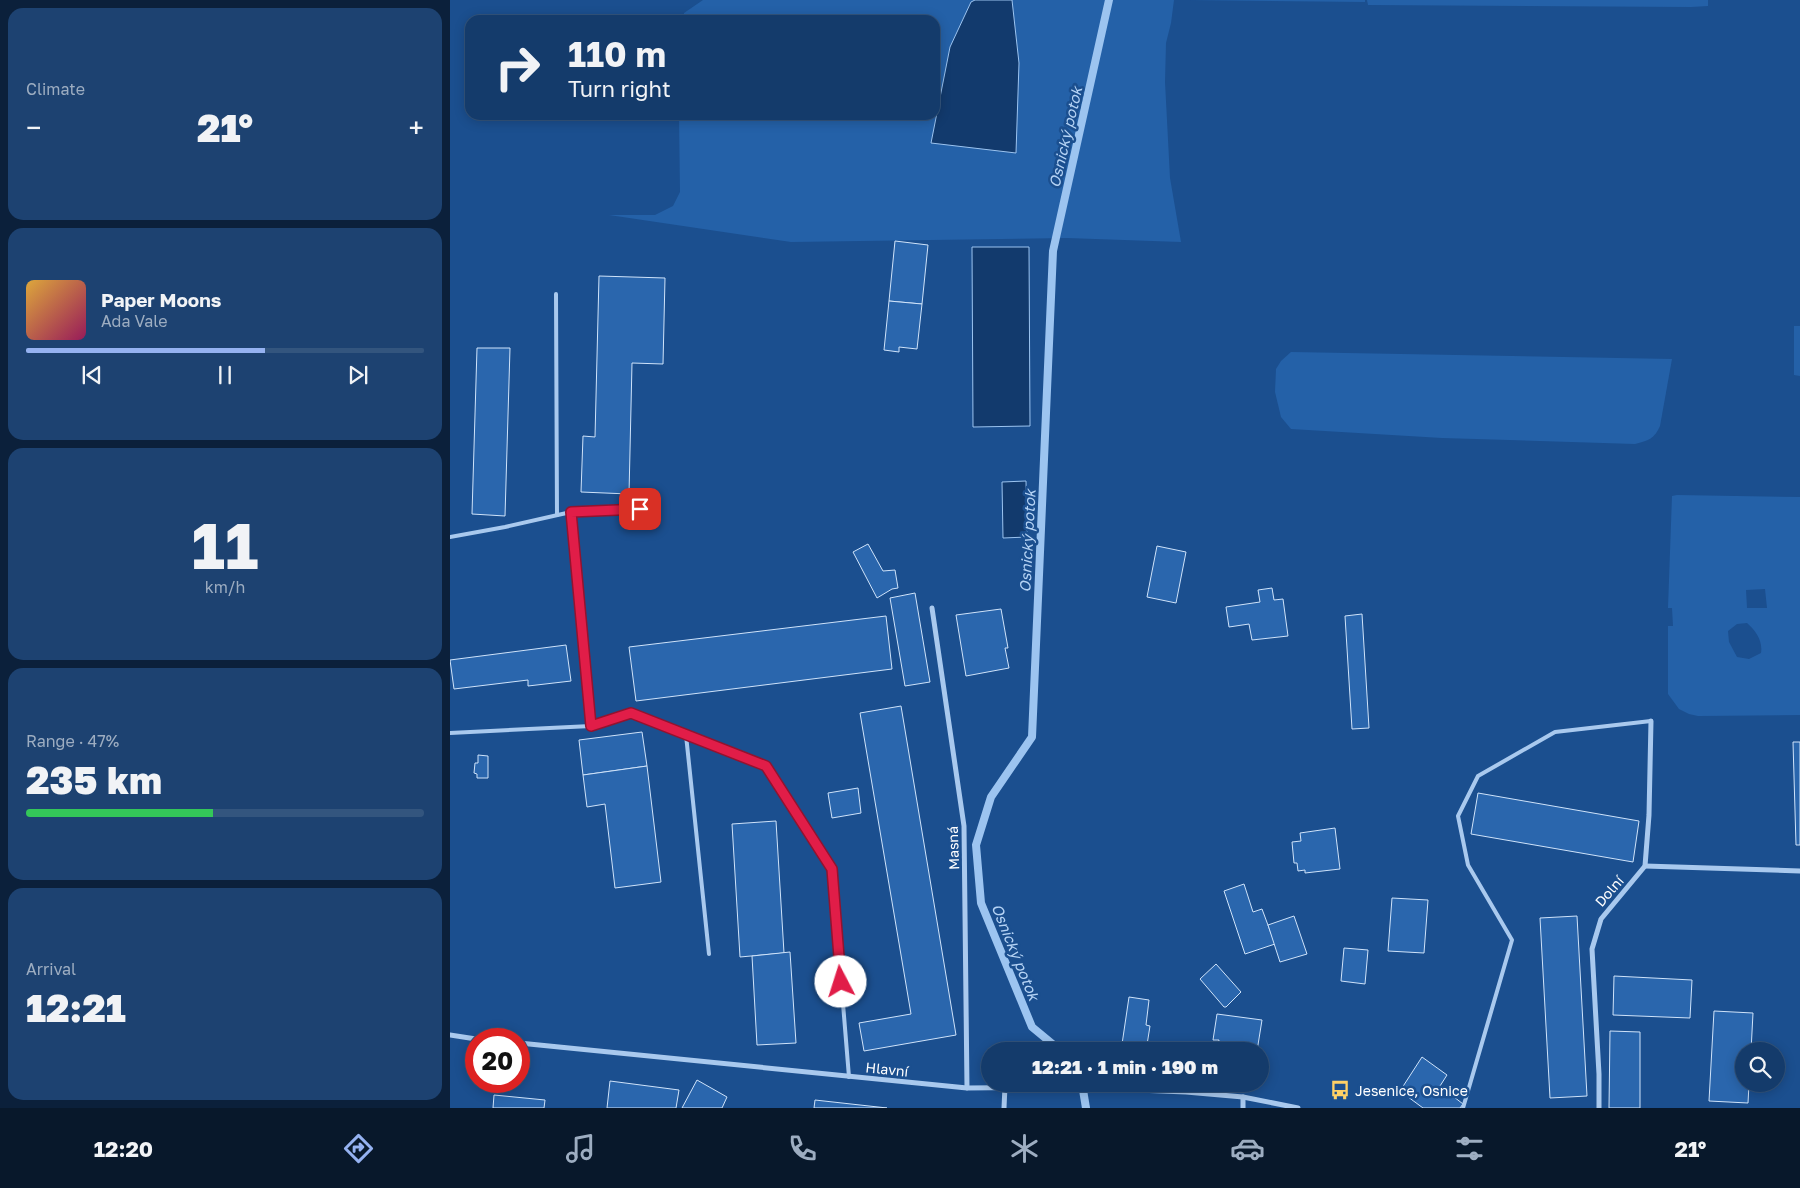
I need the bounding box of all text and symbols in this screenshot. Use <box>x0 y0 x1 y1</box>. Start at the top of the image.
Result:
text: 110 m <box>568 33 666 75</box>
icon: right <box>485 35 550 100</box>
text: Turn right <box>568 75 671 102</box>
text: Climate <box>26 79 85 99</box>
water label: Osnický potok <box>1045 83 1087 189</box>
text: 21° <box>197 105 253 150</box>
text: − <box>26 111 41 144</box>
text: + <box>409 111 424 144</box>
text: Paper Moons <box>101 288 221 311</box>
text: Ada Vale <box>101 311 167 331</box>
icon: previous <box>78 361 106 389</box>
icon: pause <box>211 361 239 389</box>
icon: next <box>344 361 372 389</box>
pin <box>619 488 661 530</box>
water label: Osnický potok <box>1015 488 1040 593</box>
icon: arrive <box>626 495 654 523</box>
text: 11 <box>192 505 258 583</box>
text: km/h <box>205 577 245 597</box>
text: Range · 47% <box>26 731 119 751</box>
text: 235 km <box>26 757 162 802</box>
street label: Masná <box>944 826 962 870</box>
street label: Dolní <box>1591 871 1628 910</box>
water label: Osnický potok <box>987 901 1044 1005</box>
position arrow <box>814 955 866 1007</box>
text: Arrival <box>26 959 76 979</box>
text: 12:21 <box>26 985 126 1030</box>
speed limit sign: 20 <box>465 1028 530 1093</box>
map controls <box>1735 1042 1785 1092</box>
button: search <box>1735 1042 1785 1092</box>
text: 12:21 · 1 min · 190 m <box>1032 1055 1218 1078</box>
street label: Hlavní <box>865 1058 910 1080</box>
bus stop icon: Jesenice, Osnice <box>1329 1079 1351 1101</box>
place label: Jesenice, Osnice <box>1355 1082 1468 1099</box>
icon: directions <box>341 1131 376 1166</box>
icon: music <box>563 1131 598 1166</box>
icon: phone <box>785 1131 820 1166</box>
icon: climate <box>1007 1131 1042 1166</box>
icon: car <box>1230 1131 1265 1166</box>
icon: filters <box>1452 1131 1487 1166</box>
text: 12:20 <box>94 1135 153 1162</box>
text: 21° <box>1674 1135 1706 1162</box>

